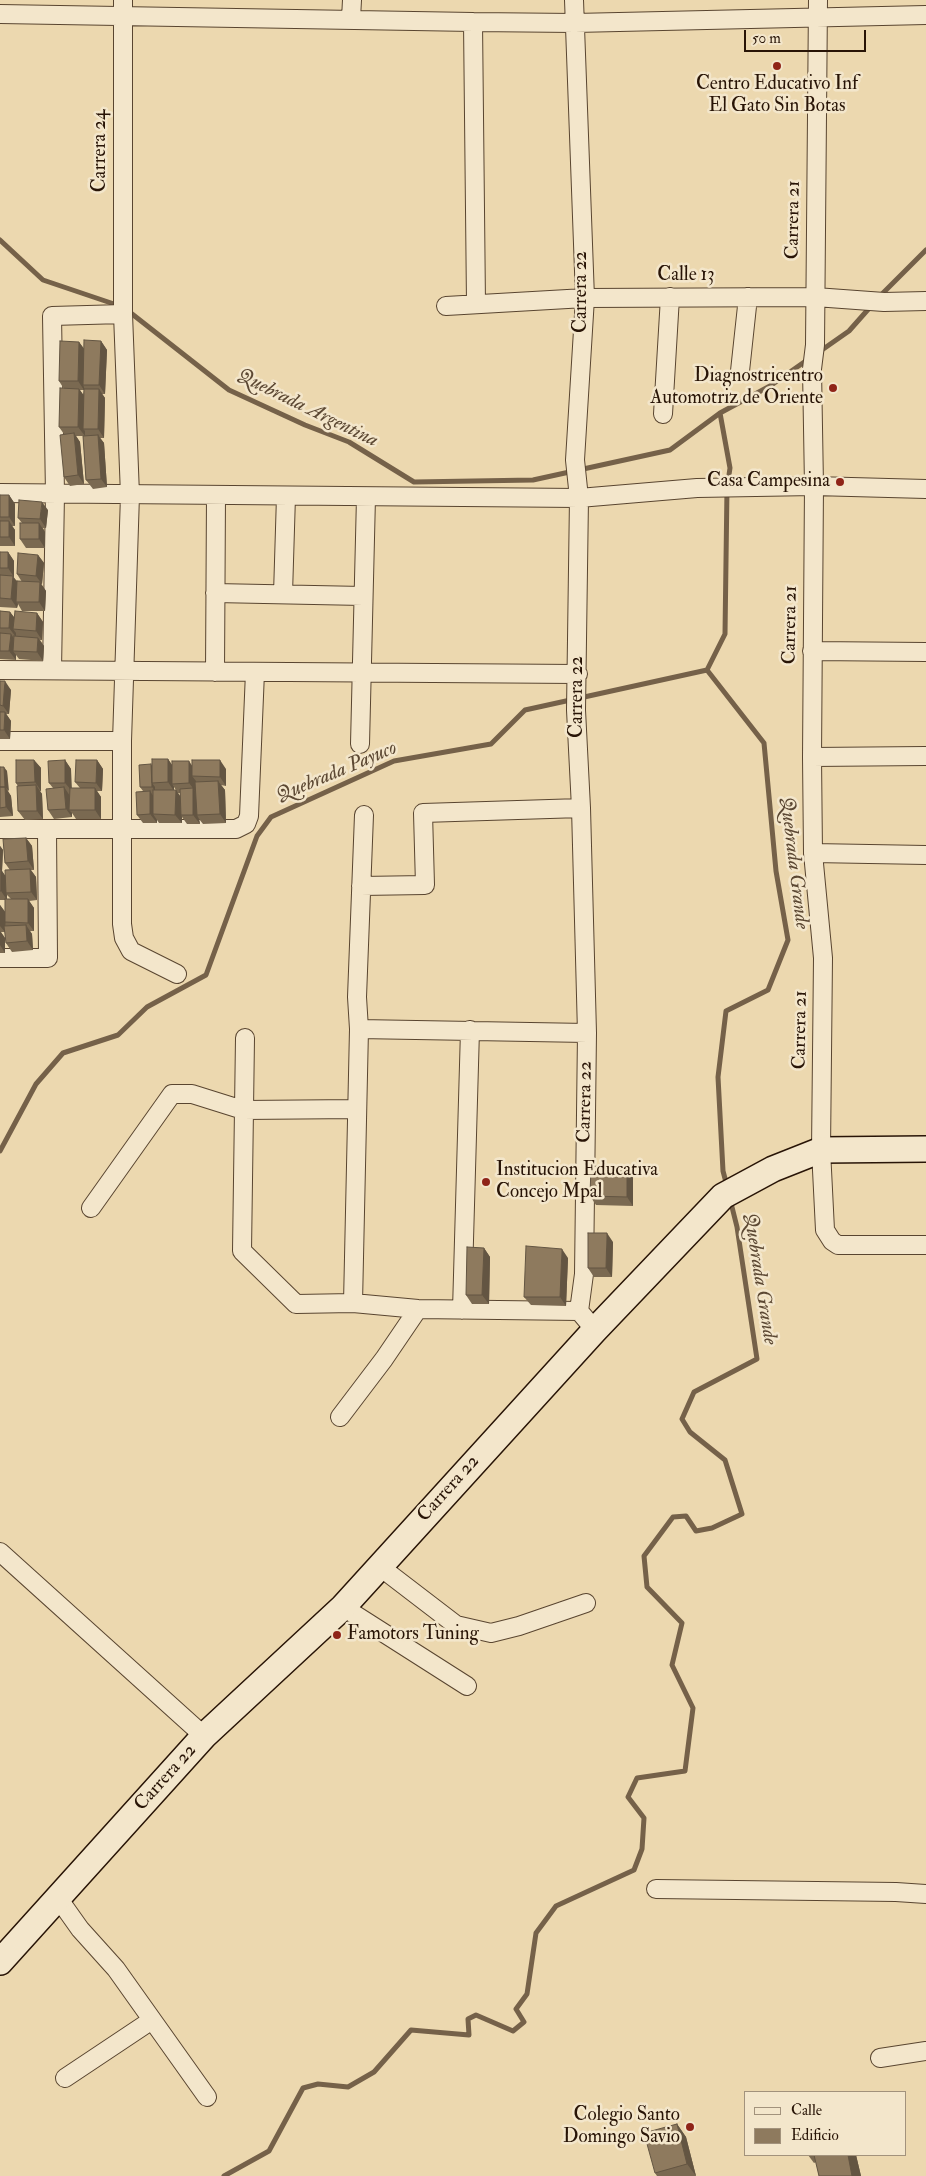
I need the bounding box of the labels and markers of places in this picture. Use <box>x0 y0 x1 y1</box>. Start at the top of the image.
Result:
marker: Centro Educativo Inf El Gato Sin Botas <box>771 60 783 72</box>
place label: Centro Educativo Inf El Gato Sin Botas <box>696 74 858 118</box>
place label: Diagnostricentro Automotriz de Oriente <box>650 366 823 410</box>
marker: Diagnostricentro Automotriz de Oriente <box>827 382 839 394</box>
place label: Casa Campesina <box>707 471 830 493</box>
marker: Casa Campesina <box>834 476 846 488</box>
place label: Institucion Educativa Concejo Mpal <box>496 1160 658 1204</box>
marker: Institucion Educativa Concejo Mpal <box>480 1176 492 1188</box>
place label: Famotors Tuning <box>347 1624 479 1646</box>
marker: Famotors Tuning <box>331 1629 343 1641</box>
place label: Colegio Santo Domingo Savio <box>563 2105 680 2149</box>
marker: Colegio Santo Domingo Savio <box>684 2121 696 2133</box>

